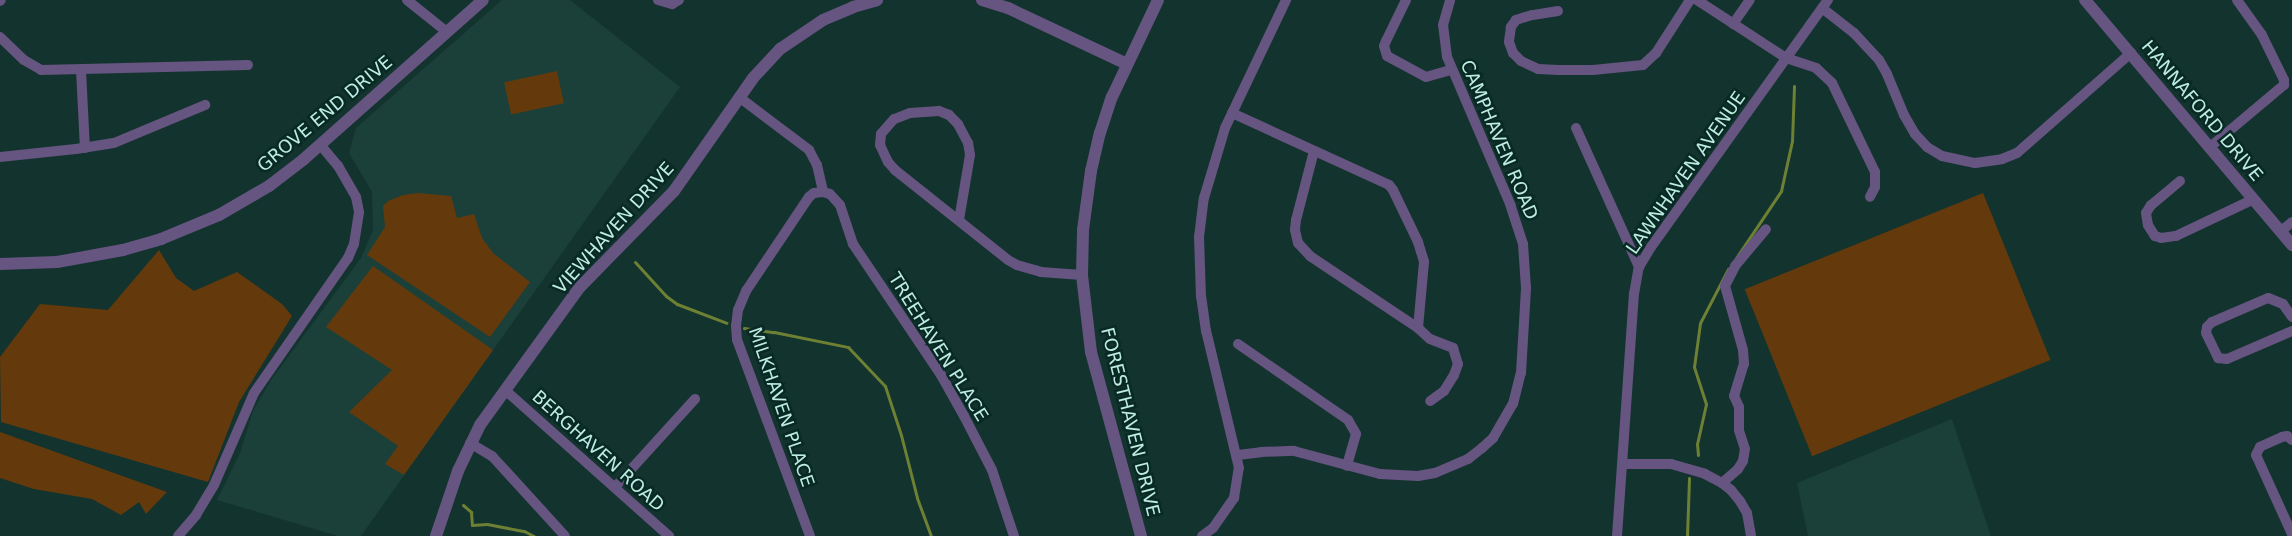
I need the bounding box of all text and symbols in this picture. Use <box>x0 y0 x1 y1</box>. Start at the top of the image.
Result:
street label: HANNAFORD DRIVE <box>2137 36 2267 186</box>
street label: GROVE END DRIVE <box>253 51 397 177</box>
street label: CAMPHAVEN ROAD <box>1456 57 1542 223</box>
street label: LAWNHAVEN AVENUE <box>1622 88 1750 258</box>
street label: VIEWHAVEN DRIVE <box>549 158 679 298</box>
street label: TREEHAVEN PLACE <box>884 269 992 425</box>
street label: MILKHAVEN PLACE <box>744 324 818 490</box>
street label: FORESTHAVEN DRIVE <box>1096 325 1164 519</box>
street label: BERGHAVEN ROAD <box>528 386 668 516</box>

